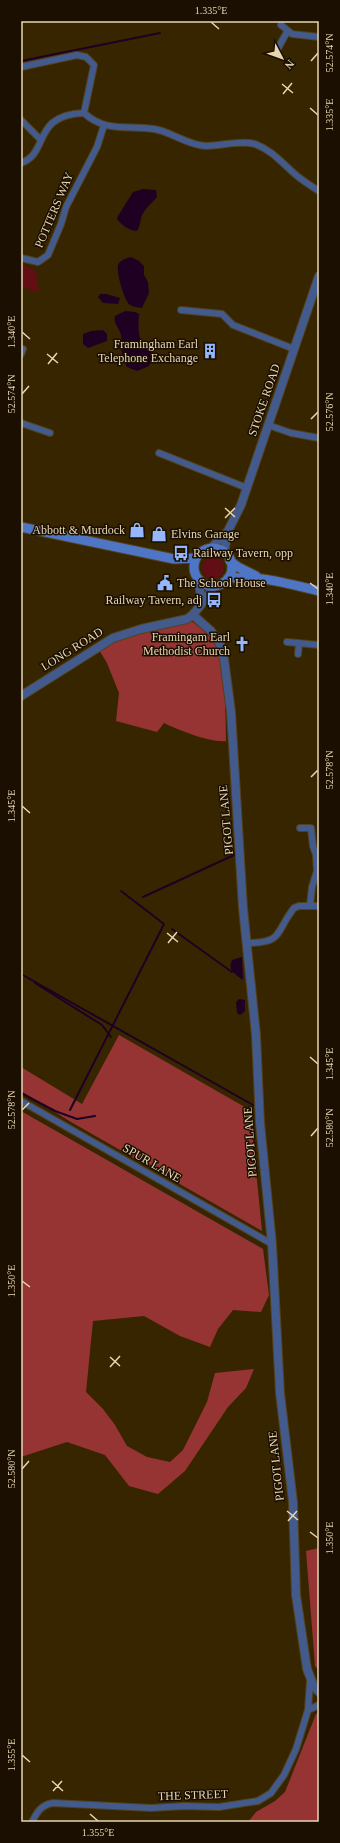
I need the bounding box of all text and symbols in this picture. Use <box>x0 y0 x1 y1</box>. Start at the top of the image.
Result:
text: 1.335°E <box>195 5 227 16</box>
text: 52.574°N <box>324 34 335 72</box>
north arrow <box>262 38 302 78</box>
text: N <box>282 58 297 72</box>
text: 1.335°E <box>324 99 335 131</box>
street label: POTTERS WAY <box>32 170 76 250</box>
text: 1.340°E <box>6 316 17 348</box>
place label: Framingham Earl Telephone Exchange <box>98 337 199 365</box>
building icon: Framingham Earl Telephone Exchange <box>201 342 219 360</box>
street label: STOKE ROAD <box>245 362 283 438</box>
text: 52.574°N <box>6 375 17 413</box>
text: 52.576°N <box>324 393 335 431</box>
shop icon: Abbott & Murdock <box>128 521 146 539</box>
place label: Abbott & Murdock <box>32 523 125 537</box>
shop icon: Elvins Garage <box>150 525 168 543</box>
place label: Elvins Garage <box>171 527 239 541</box>
bus stop icon: Railway Tavern, opp <box>172 544 190 562</box>
place label: Railway Tavern, opp <box>193 546 293 560</box>
text: 1.340°E <box>324 573 335 605</box>
public building icon: The School House <box>156 574 174 592</box>
place label: The School House <box>177 576 266 590</box>
bus stop icon: Railway Tavern, adj <box>205 591 223 609</box>
place label: Railway Tavern, adj <box>105 593 202 607</box>
street label: LONG ROAD <box>38 624 106 674</box>
place label: Framingam Earl Methodist Church <box>143 630 231 658</box>
church icon: Framingam Earl Methodist Church <box>233 635 251 653</box>
text: 52.578°N <box>324 751 335 789</box>
street label: PIGOT LANE <box>216 784 236 856</box>
text: 1.345°E <box>6 790 17 822</box>
text: 1.345°E <box>324 1048 335 1080</box>
text: 52.578°N <box>6 1091 17 1129</box>
street label: PIGOT LANE <box>241 1107 259 1177</box>
text: 52.580°N <box>324 1109 335 1147</box>
street label: SPUR LANE <box>120 1141 184 1185</box>
text: 1.350°E <box>6 1265 17 1297</box>
street label: PIGOT LANE <box>265 1430 287 1502</box>
text: 52.580°N <box>6 1450 17 1488</box>
text: 1.350°E <box>324 1522 335 1554</box>
text: 1.355°E <box>6 1739 17 1771</box>
street label: THE STREET <box>158 1787 229 1803</box>
text: 1.355°E <box>82 1827 114 1838</box>

